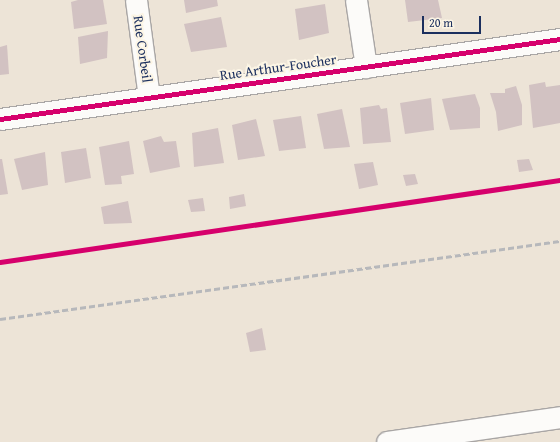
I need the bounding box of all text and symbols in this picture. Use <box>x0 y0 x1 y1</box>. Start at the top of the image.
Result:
scale bar <box>424 8 483 34</box>
street label: Rue Corbeil <box>130 14 156 84</box>
text: 20 m <box>429 14 453 31</box>
street label: Rue Arthur-Foucher <box>219 50 337 84</box>

